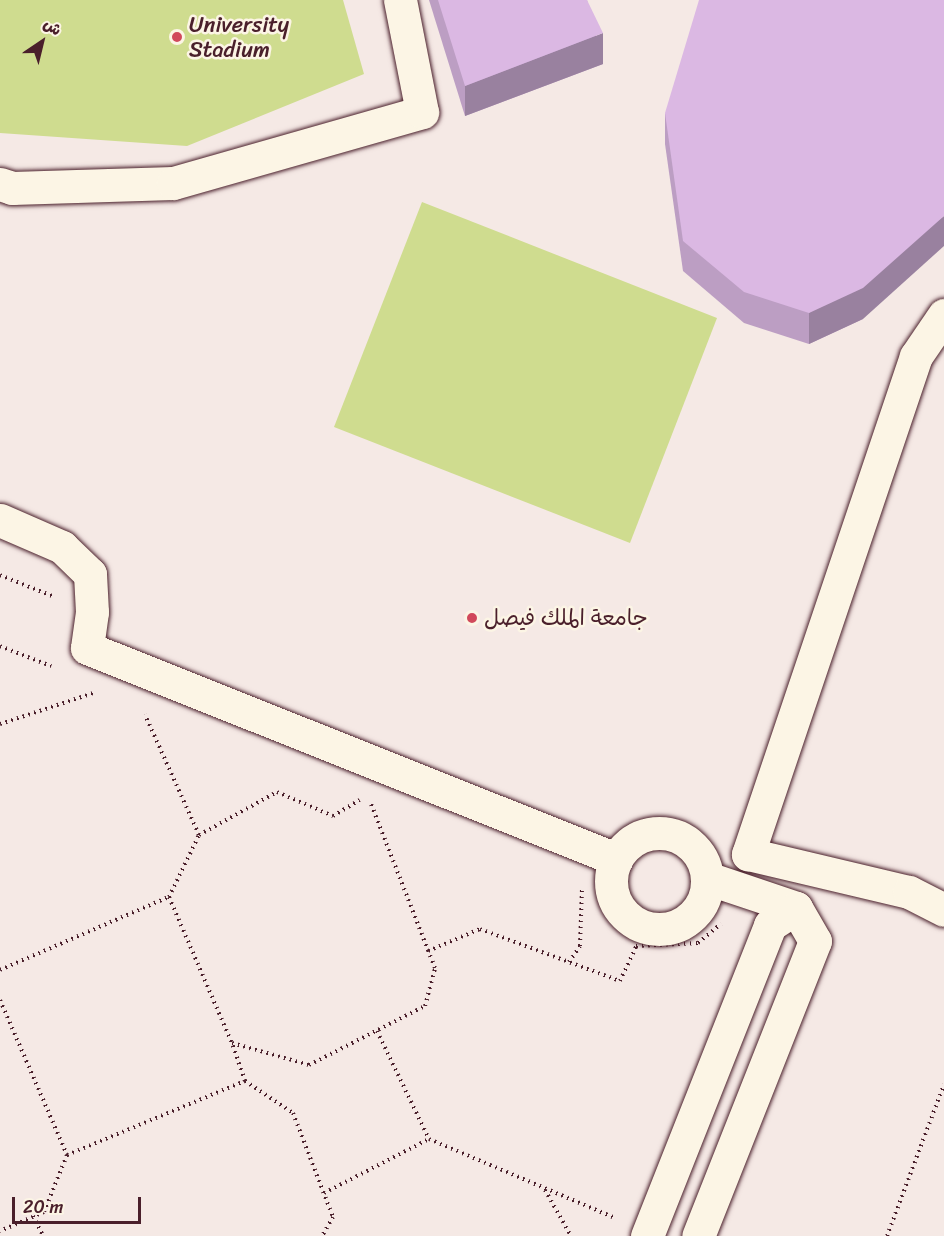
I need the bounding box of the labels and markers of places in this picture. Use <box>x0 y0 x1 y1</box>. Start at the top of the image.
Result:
place label: University Stadium <box>189 11 289 62</box>
marker: University Stadium <box>170 30 184 44</box>
place label: جامعة الملك فيصل <box>484 605 648 631</box>
marker: جامعة الملك فيصل <box>465 611 479 625</box>

